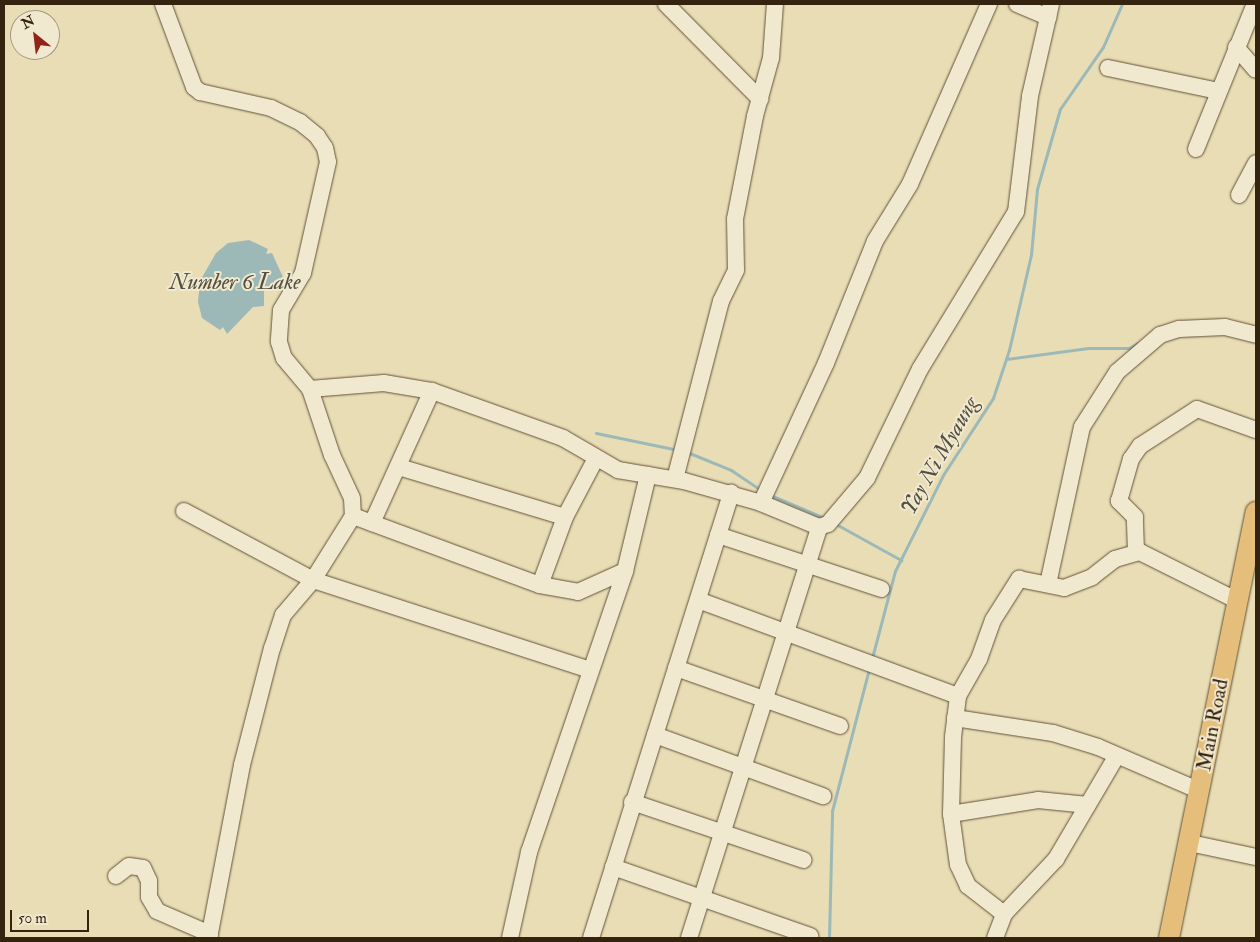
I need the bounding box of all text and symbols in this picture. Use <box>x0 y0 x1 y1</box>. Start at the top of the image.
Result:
north arrow <box>10 10 60 60</box>
text: N <box>18 12 38 33</box>
water label: Number 6 Lake <box>169 270 301 296</box>
water label: Yay Ni Myaung <box>896 392 984 520</box>
street label: Main Road <box>1192 677 1234 773</box>
scale bar <box>12 900 91 932</box>
text: 50 m <box>18 909 47 928</box>

